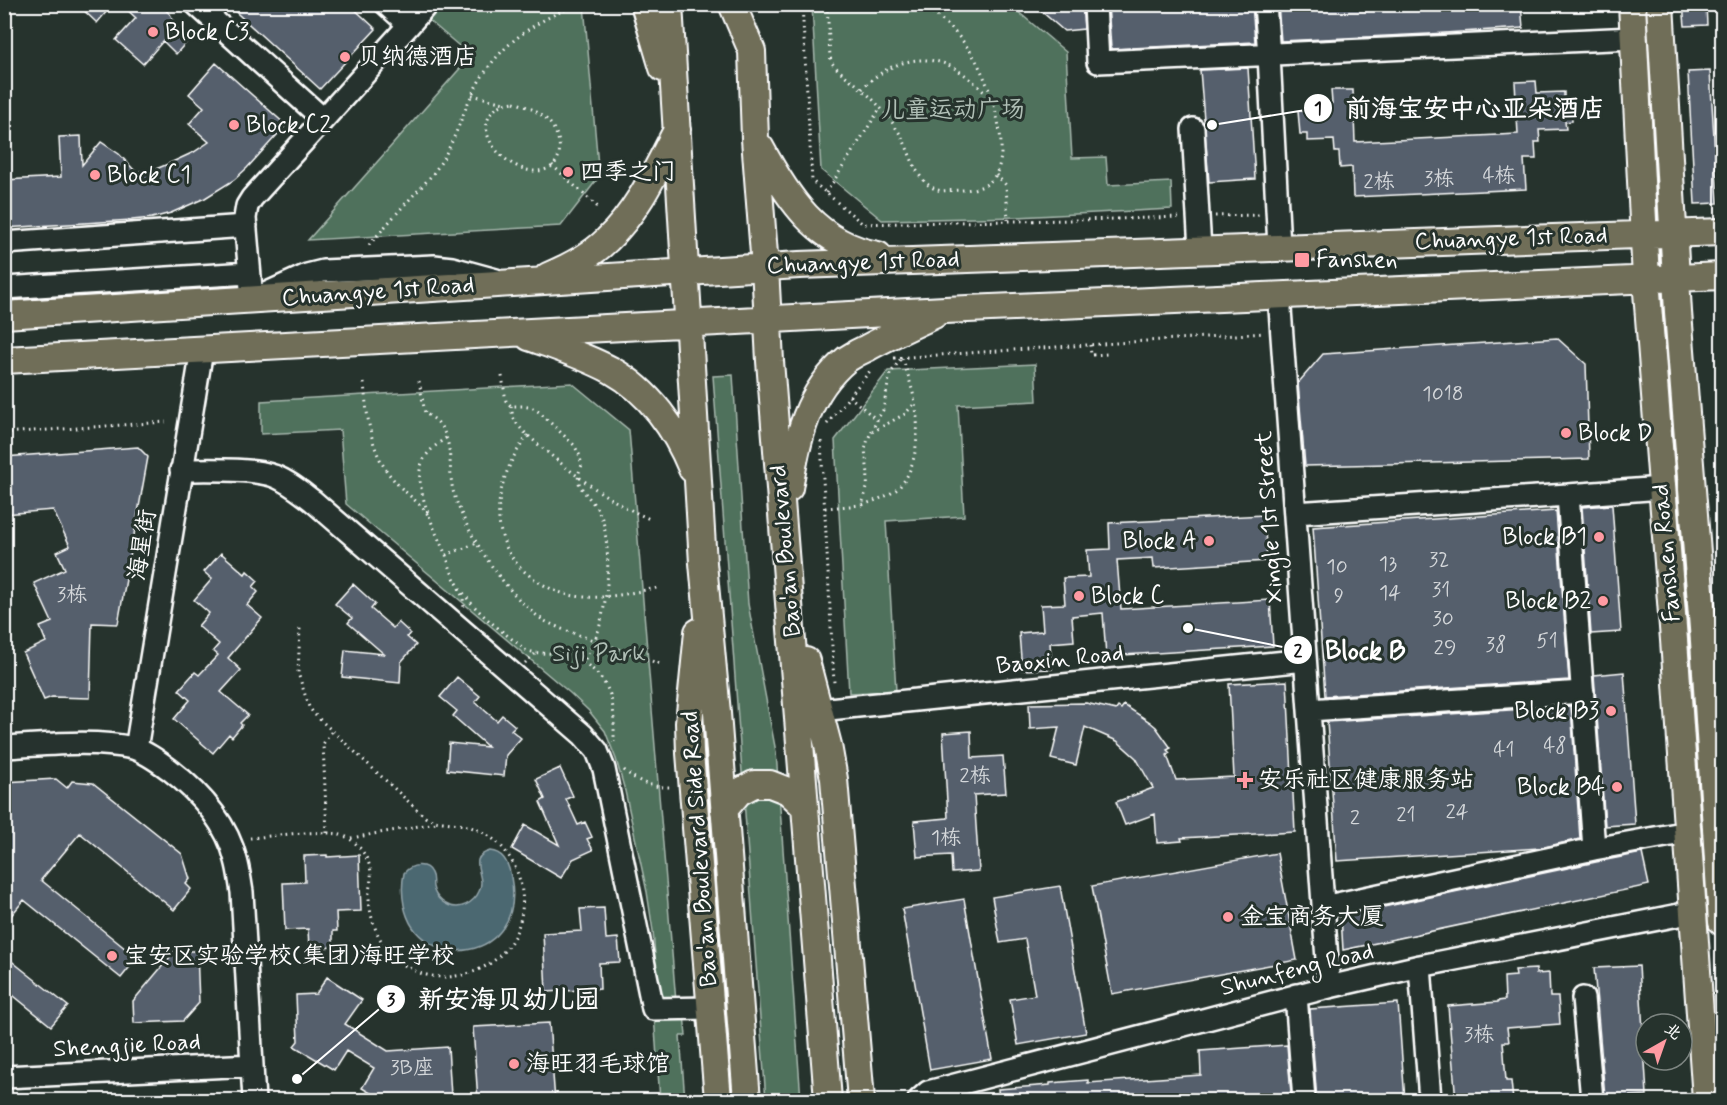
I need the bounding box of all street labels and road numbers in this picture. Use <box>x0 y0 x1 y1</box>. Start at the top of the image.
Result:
street label: Chuangye 1st Road <box>1414 220 1608 258</box>
street label: Chuangye 1st Road <box>766 244 960 282</box>
street label: Chuangye 1st Road <box>281 270 475 314</box>
street label: Xingle 1st Street <box>1249 430 1293 604</box>
street label: Bao'an Boulevard <box>763 464 809 638</box>
street label: Fanshen Road <box>1646 483 1688 623</box>
street label: 海星街 <box>122 507 164 583</box>
street label: Baoxin Road <box>995 638 1125 682</box>
street label: Bao'an Boulevard Side Road <box>675 710 725 988</box>
street label: Shunfeng Road <box>1217 936 1377 1006</box>
street label: Shengjie Road <box>52 1027 202 1065</box>

